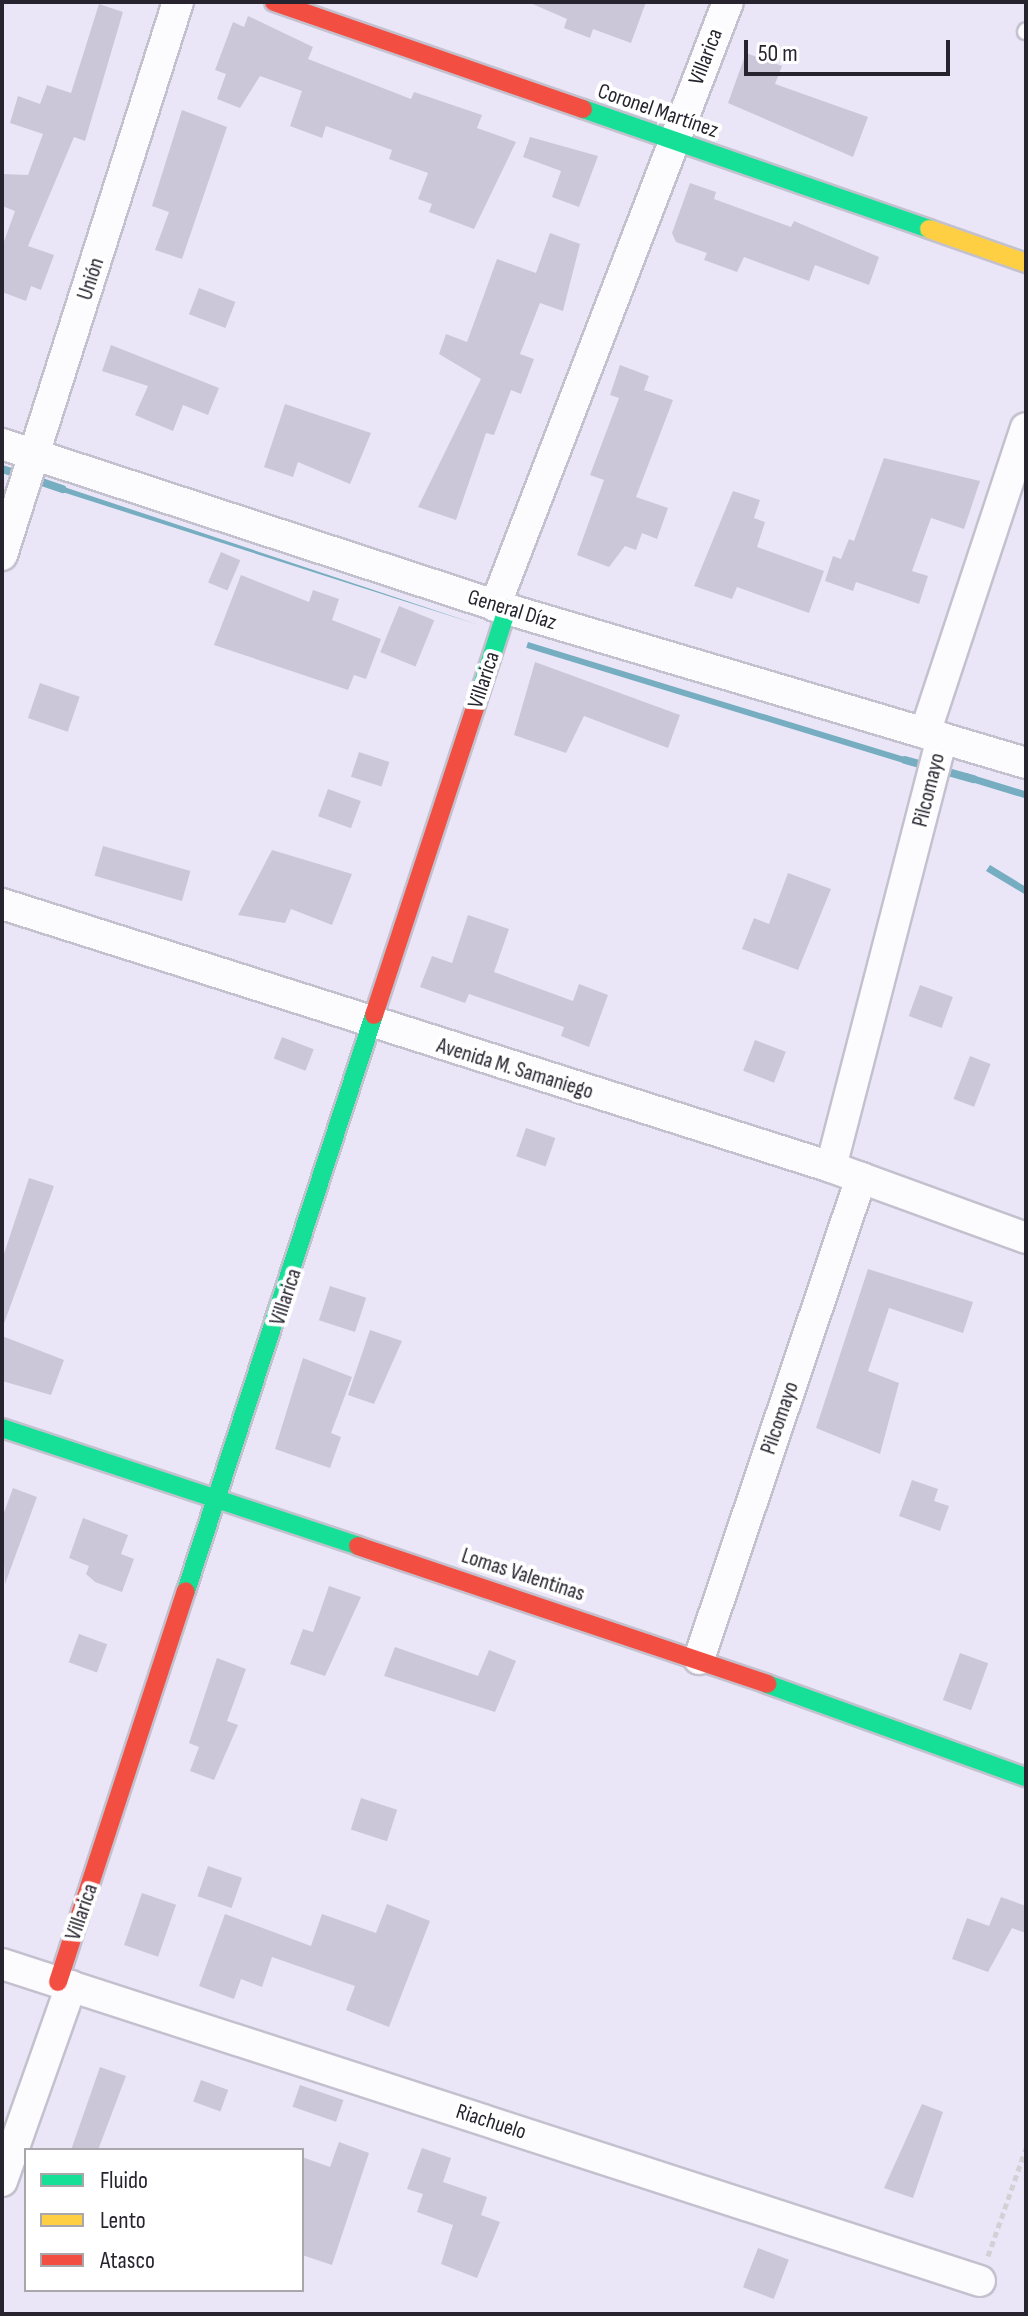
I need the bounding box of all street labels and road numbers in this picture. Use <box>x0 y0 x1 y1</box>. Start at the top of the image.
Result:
street label: Villarica <box>683 25 729 89</box>
street label: Coronel Martínez <box>594 78 722 144</box>
street label: Unión <box>72 254 110 304</box>
street label: General Díaz <box>464 584 560 636</box>
street label: Villarica <box>462 648 506 712</box>
street label: Pilcomayo <box>907 750 951 830</box>
street label: Avenida M. Samaniego <box>434 1033 596 1105</box>
street label: Villarica <box>264 1265 308 1329</box>
street label: Pilcomayo <box>755 1378 805 1458</box>
street label: Lomas Valentinas <box>458 1543 588 1607</box>
street label: Villarica <box>60 1880 104 1944</box>
street label: Riachuelo <box>453 2098 529 2146</box>

